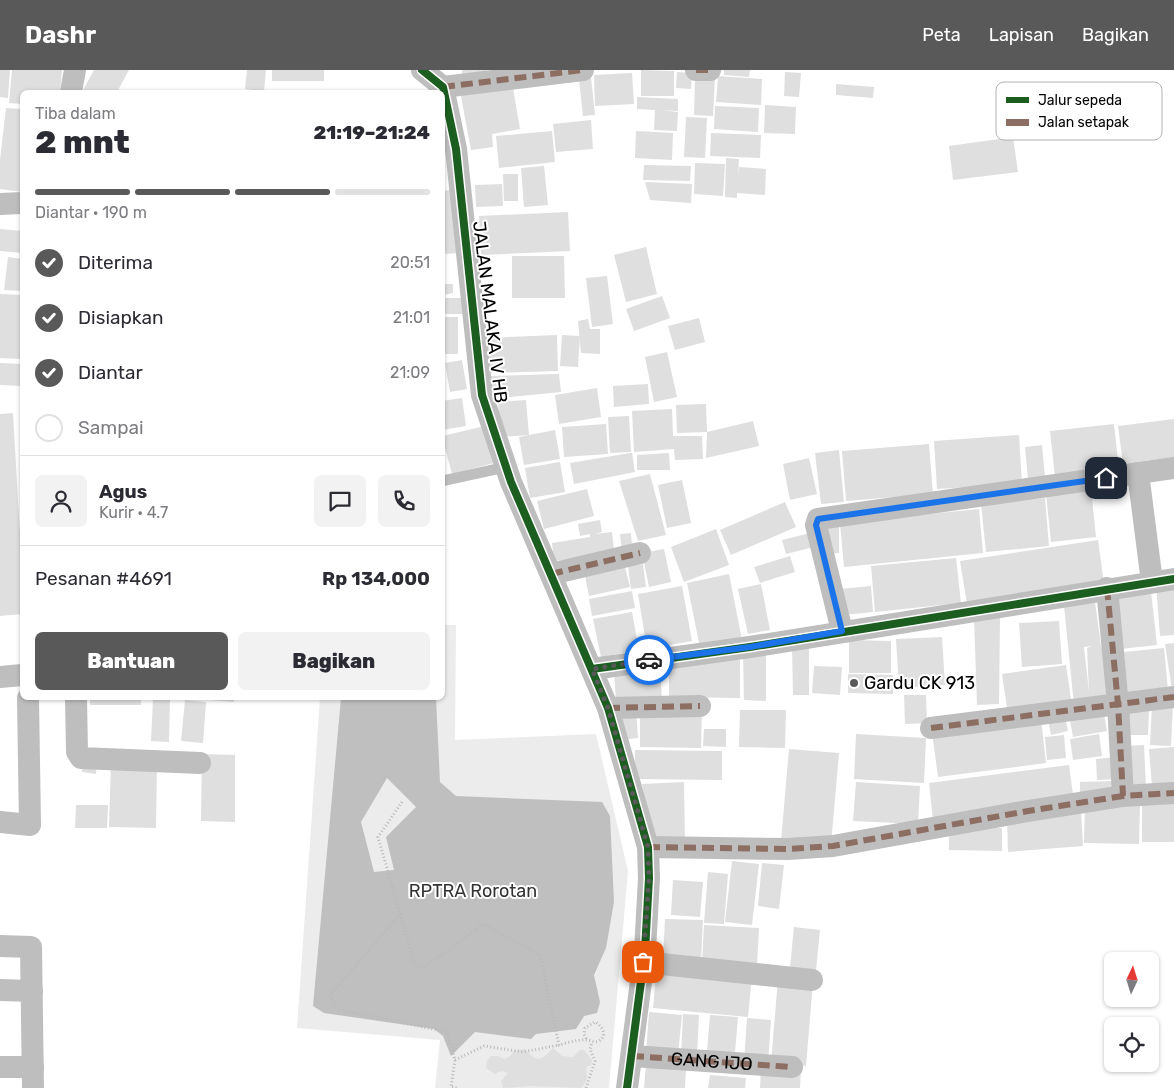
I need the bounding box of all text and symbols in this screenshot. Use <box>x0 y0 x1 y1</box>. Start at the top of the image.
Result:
text: Dashr <box>25 21 96 49</box>
text: Peta <box>922 24 961 46</box>
text: Lapisan <box>989 24 1054 46</box>
text: Bagikan <box>1082 24 1149 46</box>
legend <box>996 82 1162 140</box>
text: Jalur sepeda <box>1038 92 1122 109</box>
text: Tiba dalam <box>35 104 116 123</box>
text: Jalan setapak <box>1038 114 1130 131</box>
text: 21:19–21:24 <box>313 121 430 144</box>
text: 2 mnt <box>35 123 130 161</box>
text: Diantar · 190 m <box>35 203 147 222</box>
street label: JALAN MALAKA IV HB <box>468 220 512 404</box>
icon: check <box>35 249 63 277</box>
text: Diterima <box>78 251 153 274</box>
text: 20:51 <box>390 253 430 272</box>
icon: check <box>35 304 63 332</box>
text: Disiapkan <box>78 306 163 329</box>
text: 21:01 <box>393 308 430 327</box>
icon: check <box>35 359 63 387</box>
text: Diantar <box>78 361 143 384</box>
text: 21:09 <box>390 363 430 382</box>
text: Sampai <box>78 416 144 439</box>
pin <box>1085 457 1127 499</box>
icon: home <box>1092 464 1120 492</box>
button: person <box>35 475 87 527</box>
button: chat <box>314 475 366 527</box>
button: phone <box>378 475 430 527</box>
text: Agus <box>99 480 147 503</box>
text: Kurir · 4.7 <box>99 503 168 522</box>
text: Pesanan #4691 <box>35 567 172 590</box>
text: Rp 134,000 <box>322 567 430 590</box>
button: Bantuan <box>35 632 228 690</box>
button: Bagikan <box>238 632 430 690</box>
courier <box>624 635 674 685</box>
icon: car <box>635 646 663 674</box>
place label: Gardu CK 913 <box>864 672 975 694</box>
marker: Gardu CK 913 <box>848 677 860 689</box>
park label: RPTRA Rorotan <box>409 880 537 902</box>
pin <box>622 941 664 983</box>
icon: bag <box>629 948 657 976</box>
north arrow <box>1104 952 1159 1008</box>
map controls <box>1104 952 1159 1072</box>
button: locate <box>1104 1017 1159 1072</box>
street label: GANG IJO <box>670 1048 753 1075</box>

